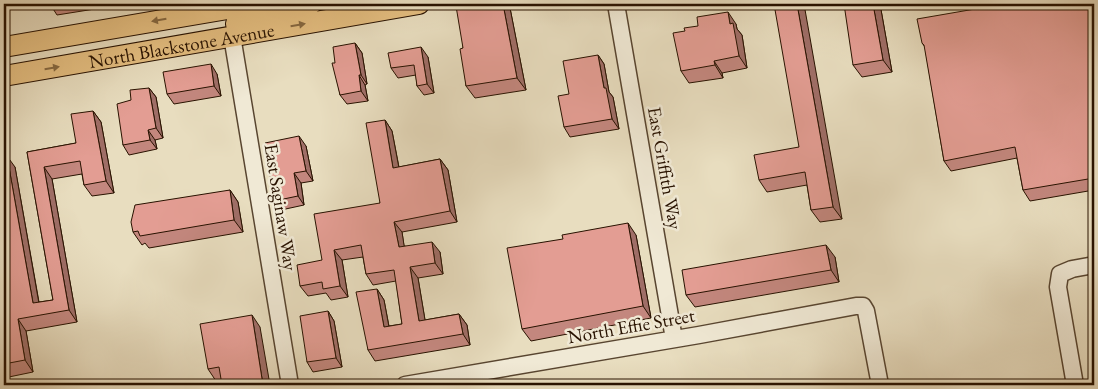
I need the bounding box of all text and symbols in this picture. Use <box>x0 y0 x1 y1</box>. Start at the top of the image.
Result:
street label: North Blackstone Avenue <box>87 17 276 74</box>
one-way arrow <box>151 17 167 25</box>
one-way arrow <box>290 20 306 28</box>
one-way arrow <box>44 64 60 72</box>
street label: East Griffith Way <box>642 105 688 232</box>
street label: East Saginaw Way <box>259 142 303 273</box>
street label: North Effie Street <box>565 303 697 349</box>

